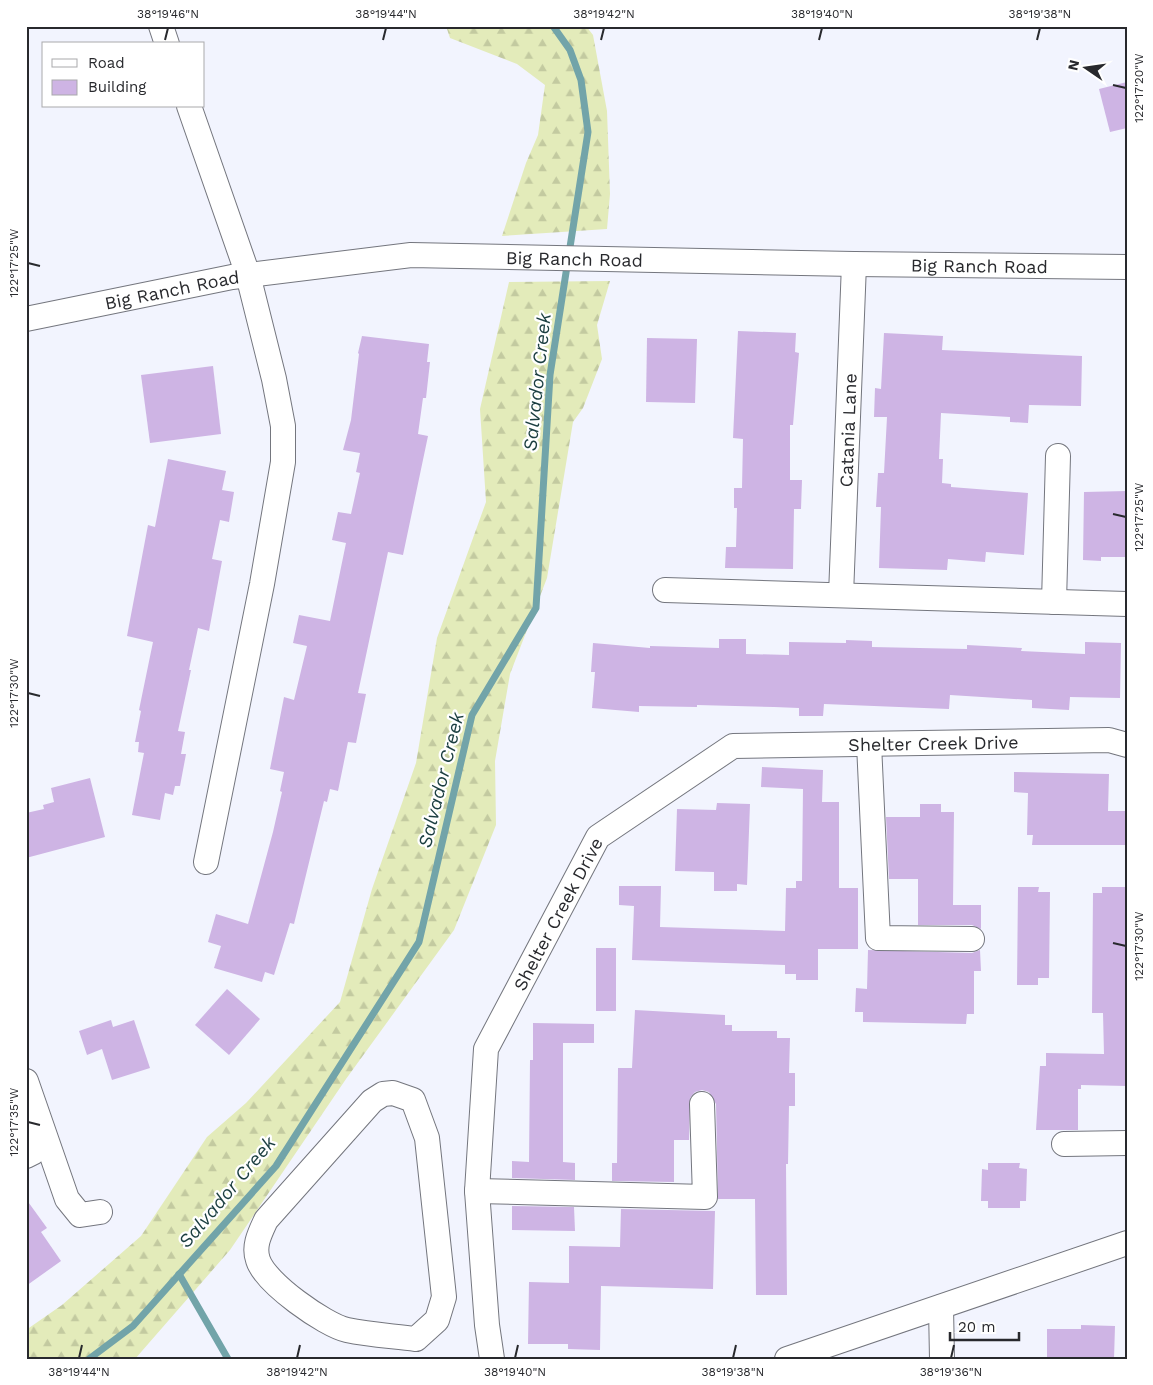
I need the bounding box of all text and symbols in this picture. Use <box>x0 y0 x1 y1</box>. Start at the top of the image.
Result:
text: 38°19'46"N <box>137 7 199 21</box>
text: 38°19'44"N <box>355 7 417 21</box>
text: 38°19'42"N <box>573 7 635 21</box>
text: 38°19'40"N <box>791 7 853 21</box>
text: 38°19'38"N <box>1009 7 1071 21</box>
legend <box>42 42 205 108</box>
north arrow <box>1060 42 1110 92</box>
text: 122°17'20"W <box>1132 53 1146 123</box>
text: Road <box>88 54 125 72</box>
text: N <box>1064 58 1082 72</box>
text: Building <box>88 78 146 96</box>
text: 122°17'25"W <box>7 228 21 297</box>
street label: Big Ranch Road <box>506 246 643 270</box>
street label: Big Ranch Road <box>911 254 1048 277</box>
street label: Big Ranch Road <box>103 266 240 313</box>
water label: Salvador Creek <box>518 311 556 452</box>
street label: Catania Lane <box>835 373 860 488</box>
text: 122°17'25"W <box>1132 482 1146 551</box>
text: 122°17'30"W <box>7 658 21 728</box>
water label: Salvador Creek <box>413 709 469 850</box>
street label: Shelter Creek Drive <box>848 731 1019 755</box>
street label: Shelter Creek Drive <box>508 834 607 994</box>
text: 122°17'30"W <box>1132 911 1146 981</box>
text: 122°17'35"W <box>7 1087 21 1156</box>
water label: Salvador Creek <box>174 1131 281 1253</box>
scale bar <box>950 1310 1019 1342</box>
text: 20 m <box>958 1318 996 1336</box>
text: 38°19'44"N <box>48 1365 110 1379</box>
text: 38°19'42"N <box>266 1365 328 1379</box>
text: 38°19'40"N <box>484 1365 546 1379</box>
text: 38°19'38"N <box>702 1365 764 1379</box>
text: 38°19'36"N <box>920 1365 982 1379</box>

